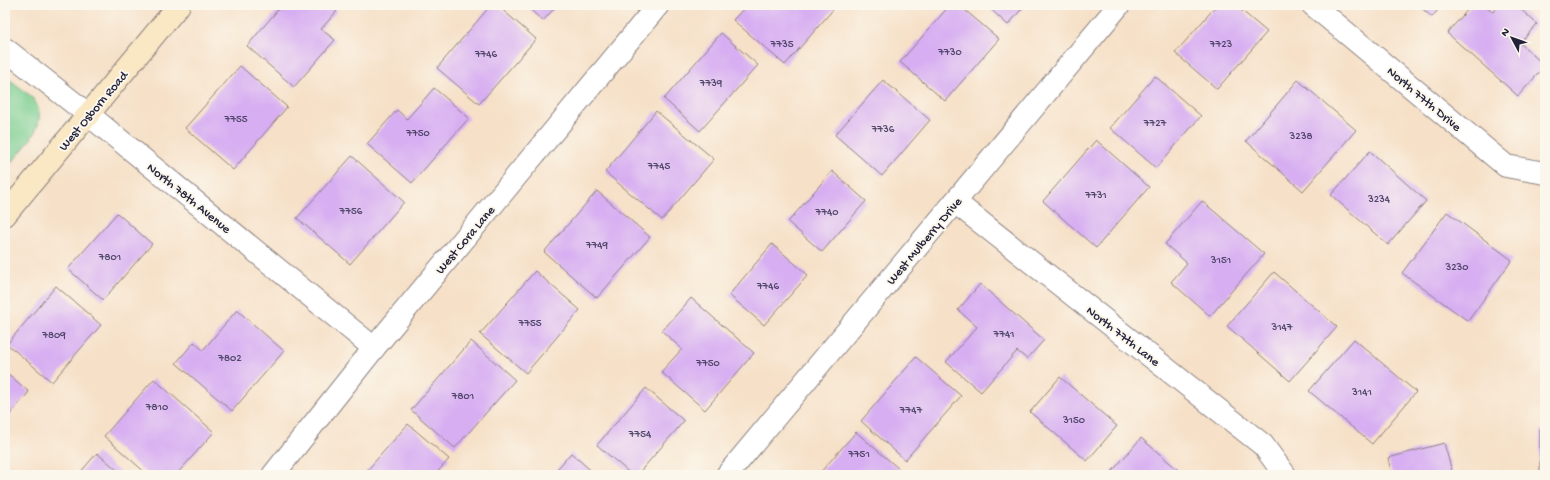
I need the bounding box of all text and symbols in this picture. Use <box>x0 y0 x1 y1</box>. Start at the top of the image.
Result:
north arrow <box>1492 18 1532 58</box>
text: N <box>1499 26 1513 39</box>
house number: 7735 <box>770 39 794 51</box>
house number: 7723 <box>1209 39 1233 51</box>
house number: 7730 <box>937 47 962 59</box>
house number: 7746 <box>474 49 498 61</box>
street label: North 77th Drive <box>1383 64 1464 136</box>
street label: West Osborn Road <box>56 68 132 155</box>
house number: 7739 <box>699 78 723 90</box>
house number: 7755 <box>223 114 248 126</box>
house number: 7727 <box>1143 118 1167 130</box>
house number: 7736 <box>871 124 895 136</box>
house number: 7750 <box>405 128 430 140</box>
house number: 3238 <box>1289 131 1312 143</box>
street label: North 78th Avenue <box>143 161 234 238</box>
house number: 7745 <box>647 161 670 173</box>
house number: 7731 <box>1084 190 1107 202</box>
house number: 3234 <box>1367 194 1391 206</box>
street label: West Mulberry Drive <box>884 195 966 288</box>
street label: West Cora Lane <box>433 203 499 278</box>
house number: 7756 <box>339 206 363 218</box>
house number: 7740 <box>815 207 838 219</box>
house number: 7749 <box>585 240 609 252</box>
house number: 7801 <box>98 252 121 264</box>
house number: 3151 <box>1210 255 1231 267</box>
house number: 3230 <box>1444 262 1469 274</box>
house number: 7746 <box>756 281 780 293</box>
street label: North 77th Lane <box>1083 304 1162 370</box>
house number: 7755 <box>517 318 542 330</box>
house number: 3147 <box>1270 322 1293 334</box>
house number: 7741 <box>992 329 1015 341</box>
house number: 7809 <box>41 330 66 342</box>
house number: 7802 <box>217 353 242 365</box>
house number: 7750 <box>695 358 720 370</box>
house number: 3141 <box>1351 387 1372 399</box>
house number: 7801 <box>451 391 474 403</box>
house number: 7810 <box>145 402 168 414</box>
house number: 7747 <box>899 405 922 417</box>
house number: 3150 <box>1062 415 1085 427</box>
house number: 7754 <box>628 429 652 441</box>
house number: 7751 <box>847 449 870 461</box>

